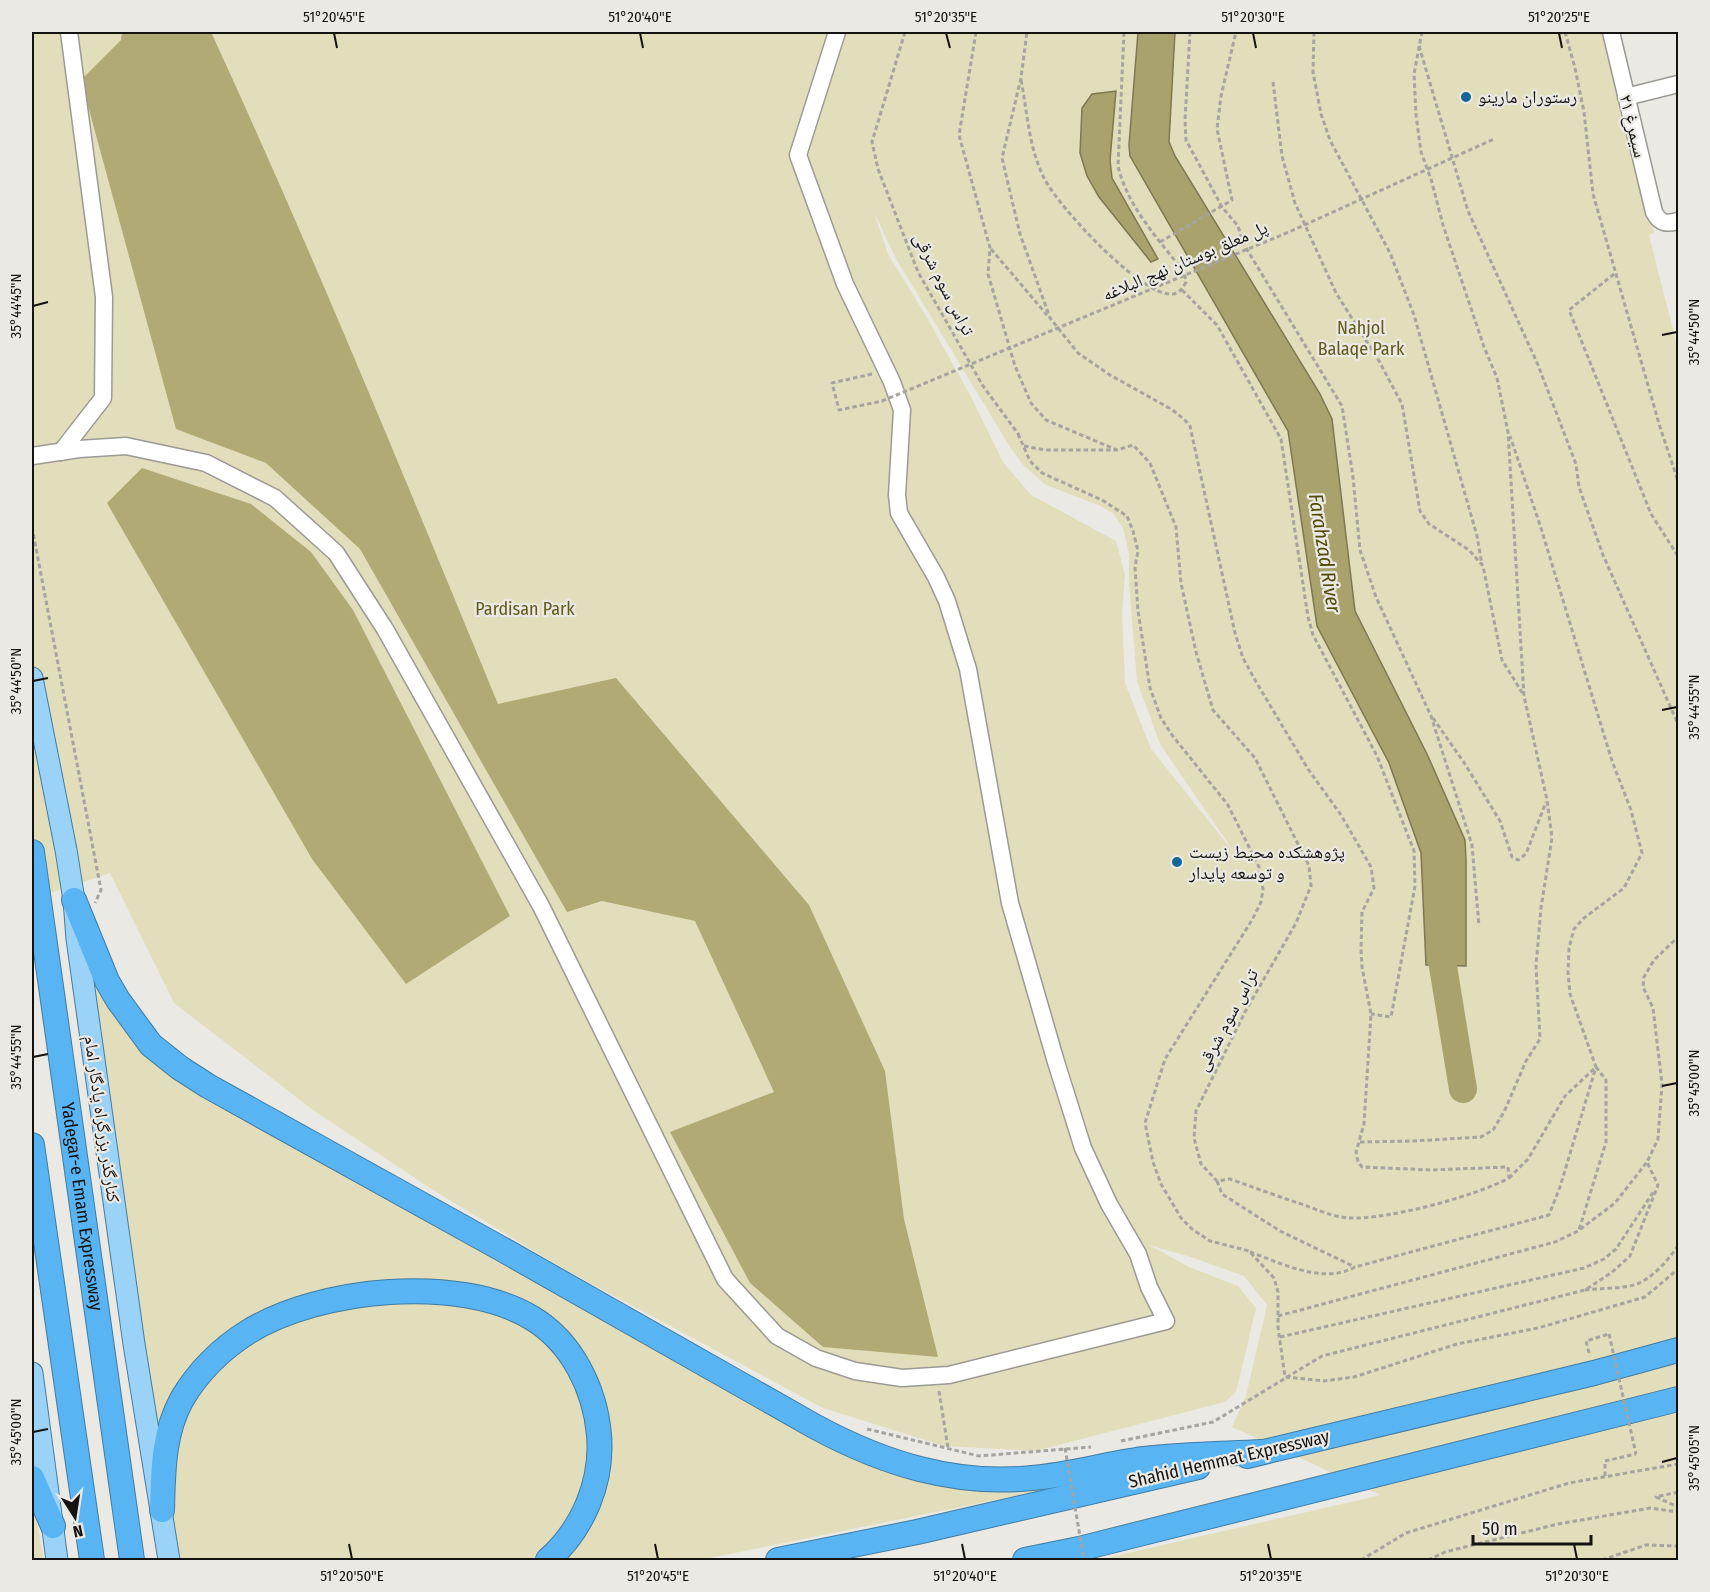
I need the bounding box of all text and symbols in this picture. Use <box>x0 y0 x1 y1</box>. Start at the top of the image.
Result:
text: 51°20'45"E <box>303 8 365 26</box>
text: 51°20'40"E <box>608 8 672 26</box>
text: 51°20'35"E <box>915 8 977 26</box>
text: 51°20'30"E <box>1221 8 1285 26</box>
text: 51°20'25"E <box>1528 8 1590 26</box>
place label: رستوران مارینو <box>1478 86 1577 108</box>
marker: رستوران مارینو <box>1459 90 1473 104</box>
street label: سیمرغ ۲۱ <box>1615 92 1651 160</box>
street label: پل معلق بوستان نهج البلاغه <box>1099 216 1271 307</box>
street label: تراس سوم شرقی <box>908 229 979 340</box>
text: 35°44'45"N <box>7 273 25 339</box>
text: 35°44'50"N <box>1685 299 1703 365</box>
park label: Nahjol Balaqe Park <box>1318 317 1405 360</box>
water label: Farahzad River <box>1304 492 1346 615</box>
park label: Pardisan Park <box>475 598 575 620</box>
text: 35°44'50"N <box>7 648 25 714</box>
text: 35°44'55"N <box>1685 674 1703 740</box>
place label: پژوهشکده محیط زیست و توسعه پایدار <box>1188 841 1345 884</box>
marker: پژوهشکده محیط زیست و توسعه پایدار <box>1170 855 1184 869</box>
street label: تراس سوم شرقی <box>1191 965 1264 1075</box>
text: 35°44'55"N <box>7 1024 25 1090</box>
street label: کنارگذر بزرگراه یادگار امام <box>78 1034 125 1205</box>
text: 35°45'00"N <box>1685 1049 1703 1117</box>
street label: Yadegar-e Emam Expressway <box>56 1101 108 1312</box>
text: 35°45'00"N <box>7 1398 25 1466</box>
street label: Shahid Hemmat Expressway <box>1126 1425 1332 1493</box>
text: 35°45'05"N <box>1685 1425 1703 1491</box>
north arrow <box>45 1487 105 1547</box>
scale bar <box>1473 1508 1592 1546</box>
text: 50 m <box>1482 1518 1518 1540</box>
text: N <box>71 1521 85 1541</box>
text: 51°20'50"E <box>320 1567 384 1585</box>
text: 51°20'45"E <box>627 1567 689 1585</box>
text: 51°20'40"E <box>933 1567 997 1585</box>
text: 51°20'35"E <box>1240 1567 1302 1585</box>
text: 51°20'30"E <box>1545 1567 1609 1585</box>

